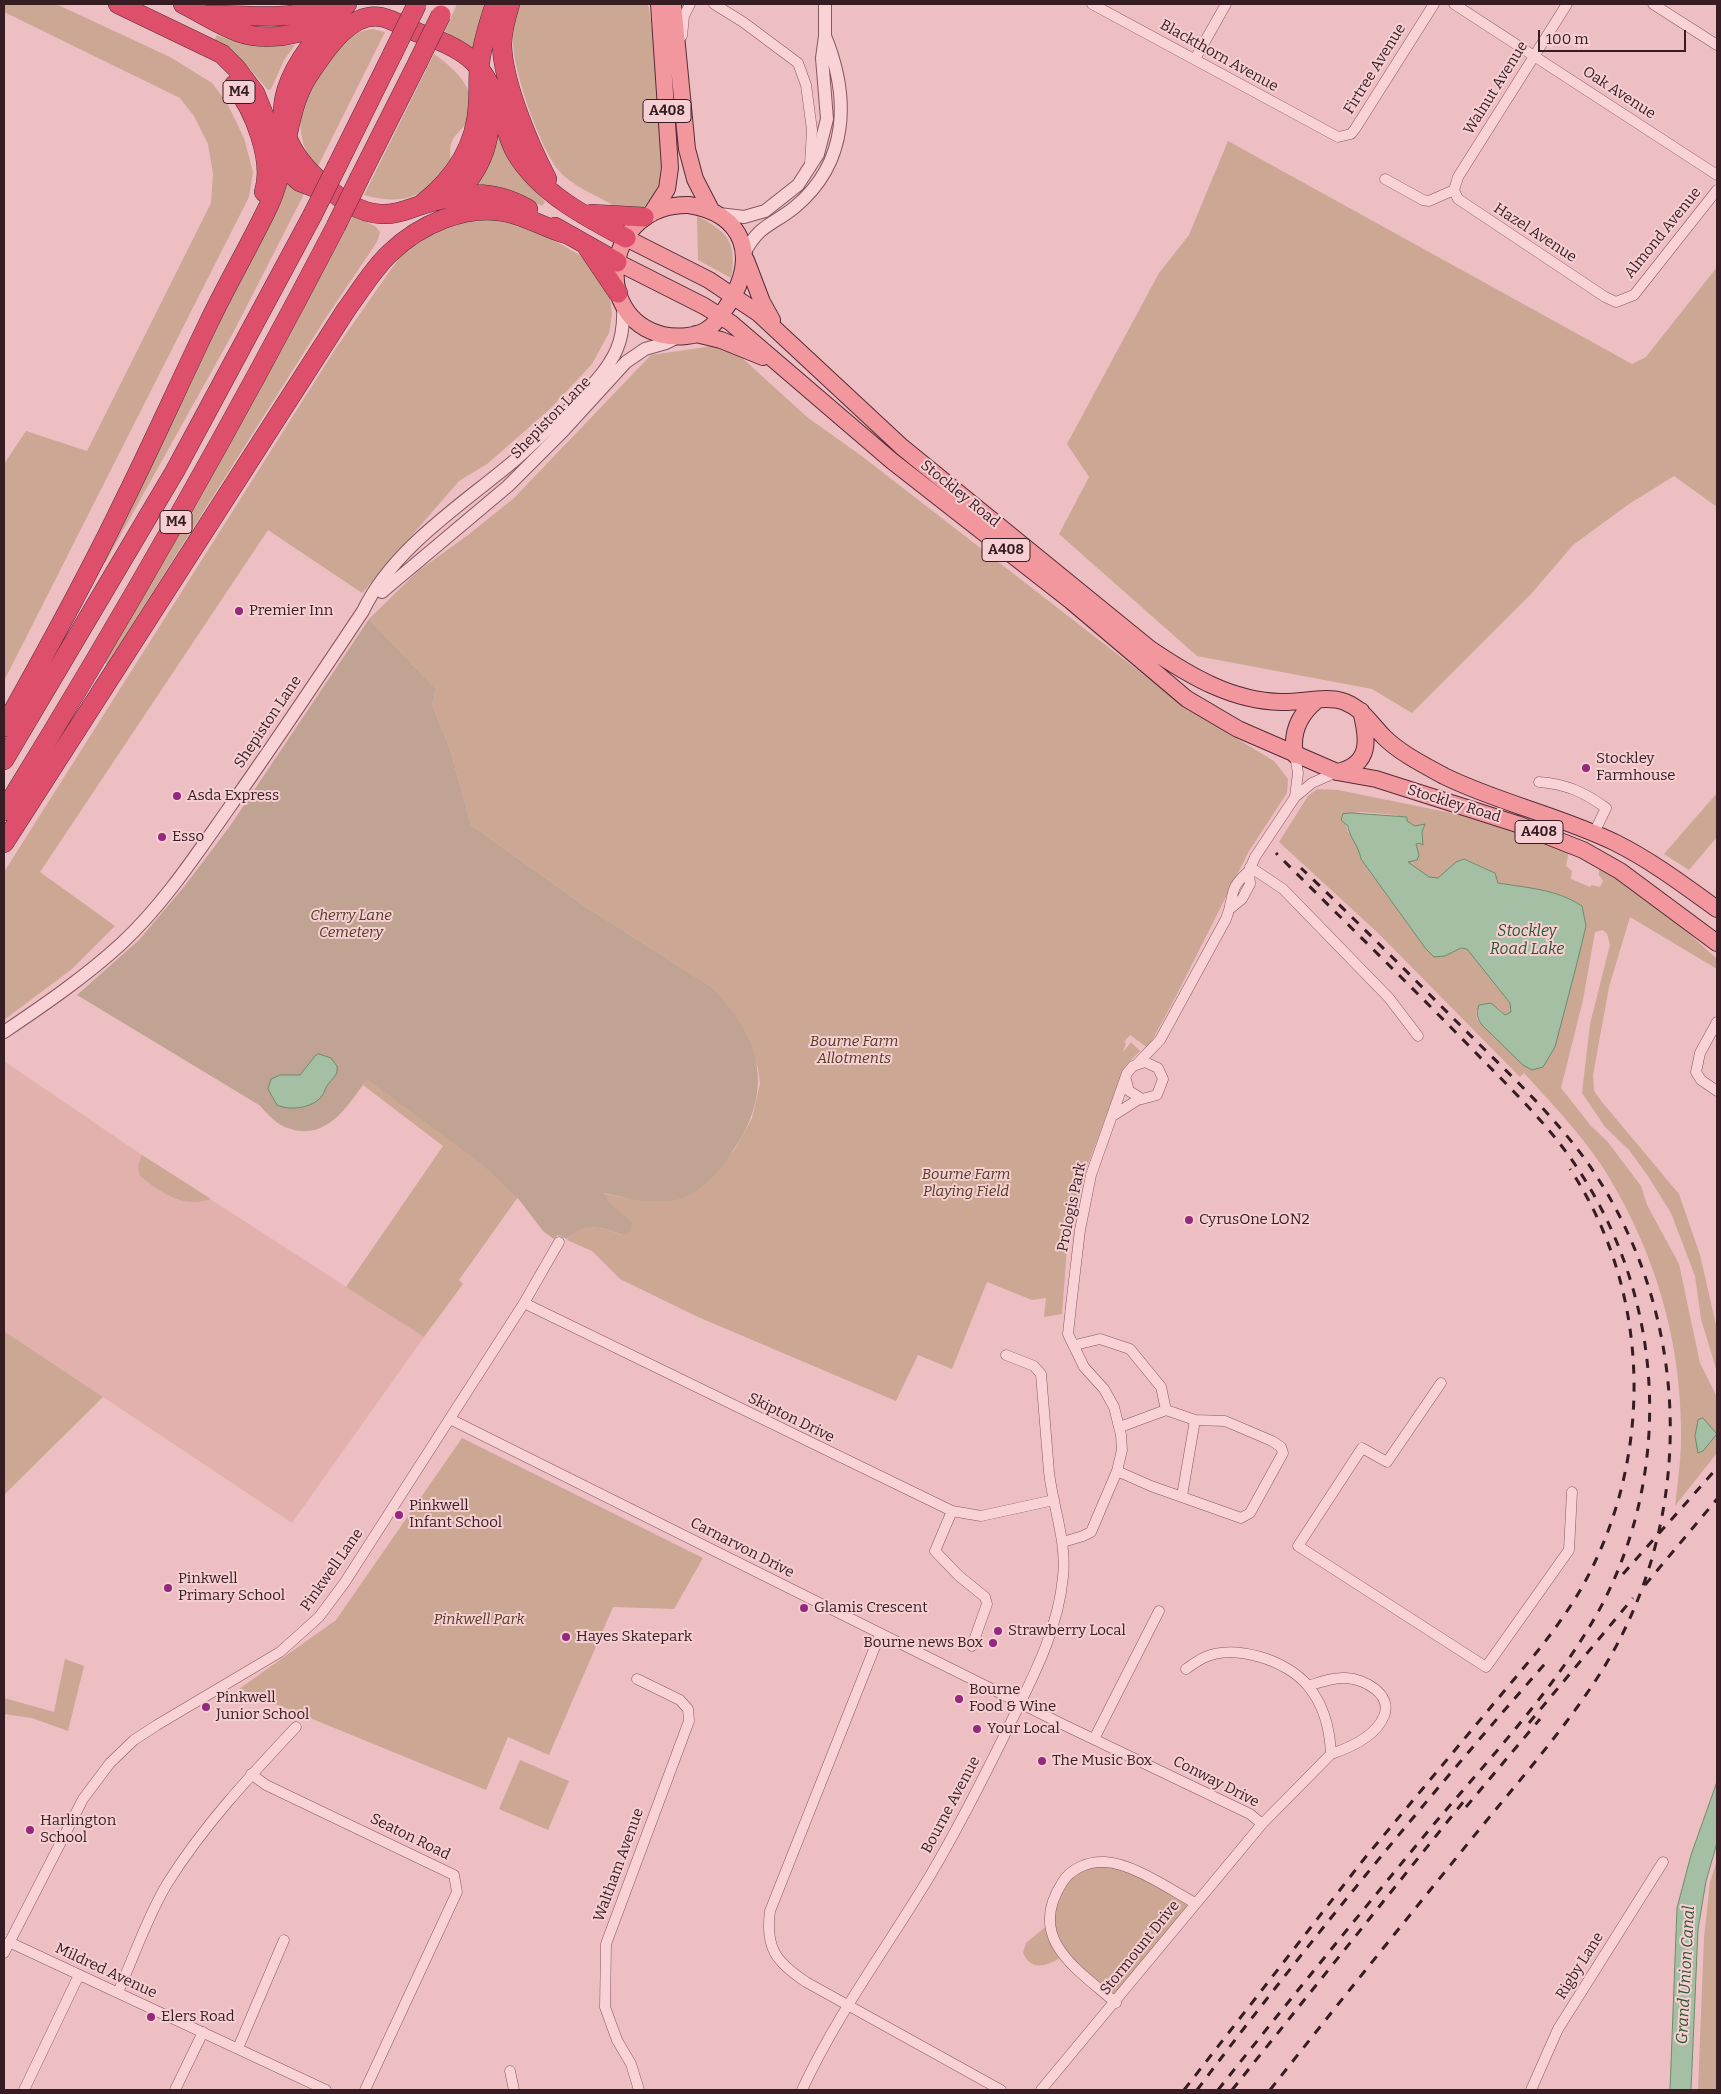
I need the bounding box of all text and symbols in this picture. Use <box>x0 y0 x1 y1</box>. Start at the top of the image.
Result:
street label: Blackthorn Avenue <box>1157 16 1281 96</box>
street label: Firtree Avenue <box>1340 20 1410 118</box>
scale bar <box>1541 20 1688 52</box>
text: 100 m <box>1546 30 1589 48</box>
street label: Walnut Avenue <box>1460 38 1532 138</box>
street label: Oak Avenue <box>1579 63 1659 123</box>
road number: M4 <box>223 80 255 104</box>
road number: A408 <box>643 100 691 122</box>
street label: Almond Avenue <box>1621 184 1705 282</box>
street label: Hazel Avenue <box>1490 199 1580 267</box>
street label: Shepiston Lane <box>507 373 595 463</box>
street label: Stockley Road <box>917 457 1003 531</box>
road number: M4 <box>160 511 192 534</box>
road number: A408 <box>982 538 1030 562</box>
place label: Premier Inn <box>249 602 333 620</box>
marker: Premier Inn <box>233 605 245 617</box>
street label: Shepiston Lane <box>230 672 306 772</box>
place label: Stockley Farmhouse <box>1596 750 1676 785</box>
marker: Stockley Farmhouse <box>1580 762 1592 774</box>
street label: Stockley Road <box>1405 781 1503 827</box>
place label: Asda Express <box>187 787 279 805</box>
marker: Asda Express <box>171 790 183 802</box>
road number: A408 <box>1515 820 1563 844</box>
place label: Esso <box>172 828 204 846</box>
marker: Esso <box>156 831 168 843</box>
park label: Cherry Lane Cemetery <box>310 907 392 942</box>
water label: Stockley Road Lake <box>1490 922 1564 960</box>
park label: Bourne Farm Allotments <box>810 1033 898 1068</box>
street label: Prologis Park <box>1054 1161 1090 1253</box>
park label: Bourne Farm Playing Field <box>922 1166 1010 1201</box>
place label: CyrusOne LON2 <box>1199 1211 1310 1229</box>
marker: CyrusOne LON2 <box>1183 1214 1195 1226</box>
street label: Skipton Drive <box>745 1389 837 1447</box>
place label: Pinkwell Infant School <box>409 1497 502 1532</box>
marker: Pinkwell Infant School <box>393 1509 405 1521</box>
street label: Carnarvon Drive <box>687 1514 797 1582</box>
street label: Pinkwell Lane <box>297 1525 367 1615</box>
place label: Pinkwell Primary School <box>178 1570 285 1605</box>
marker: Pinkwell Primary School <box>162 1582 174 1594</box>
place label: Glamis Crescent <box>814 1599 928 1617</box>
marker: Glamis Crescent <box>798 1602 810 1614</box>
park label: Pinkwell Park <box>433 1611 525 1629</box>
place label: Strawberry Local <box>1008 1622 1126 1640</box>
marker: Strawberry Local <box>992 1625 1004 1637</box>
place label: Hayes Skatepark <box>576 1628 692 1646</box>
marker: Hayes Skatepark <box>560 1631 572 1643</box>
place label: Bourne news Box <box>863 1634 983 1652</box>
marker: Bourne news Box <box>987 1637 999 1649</box>
place label: Bourne Food & Wine <box>969 1681 1056 1716</box>
place label: Pinkwell Junior School <box>216 1689 309 1724</box>
marker: Bourne Food & Wine <box>953 1693 965 1705</box>
marker: Pinkwell Junior School <box>200 1701 212 1713</box>
place label: Your Local <box>987 1720 1060 1738</box>
marker: Your Local <box>971 1723 983 1735</box>
place label: The Music Box <box>1052 1752 1152 1770</box>
street label: Bourne Avenue <box>918 1753 984 1857</box>
street label: Conway Drive <box>1170 1753 1262 1811</box>
marker: The Music Box <box>1036 1755 1048 1767</box>
street label: Waltham Avenue <box>590 1806 648 1924</box>
street label: Seaton Road <box>367 1810 453 1864</box>
place label: Harlington School <box>40 1812 116 1847</box>
marker: Harlington School <box>24 1824 36 1836</box>
street label: Stormount Drive <box>1096 1897 1184 1999</box>
water label: Grand Union Canal <box>1673 1905 1699 2045</box>
street label: Rigby Lane <box>1552 1929 1608 2003</box>
street label: Mildred Avenue <box>52 1940 160 2002</box>
place label: Elers Road <box>161 2008 235 2026</box>
marker: Elers Road <box>145 2011 157 2023</box>

